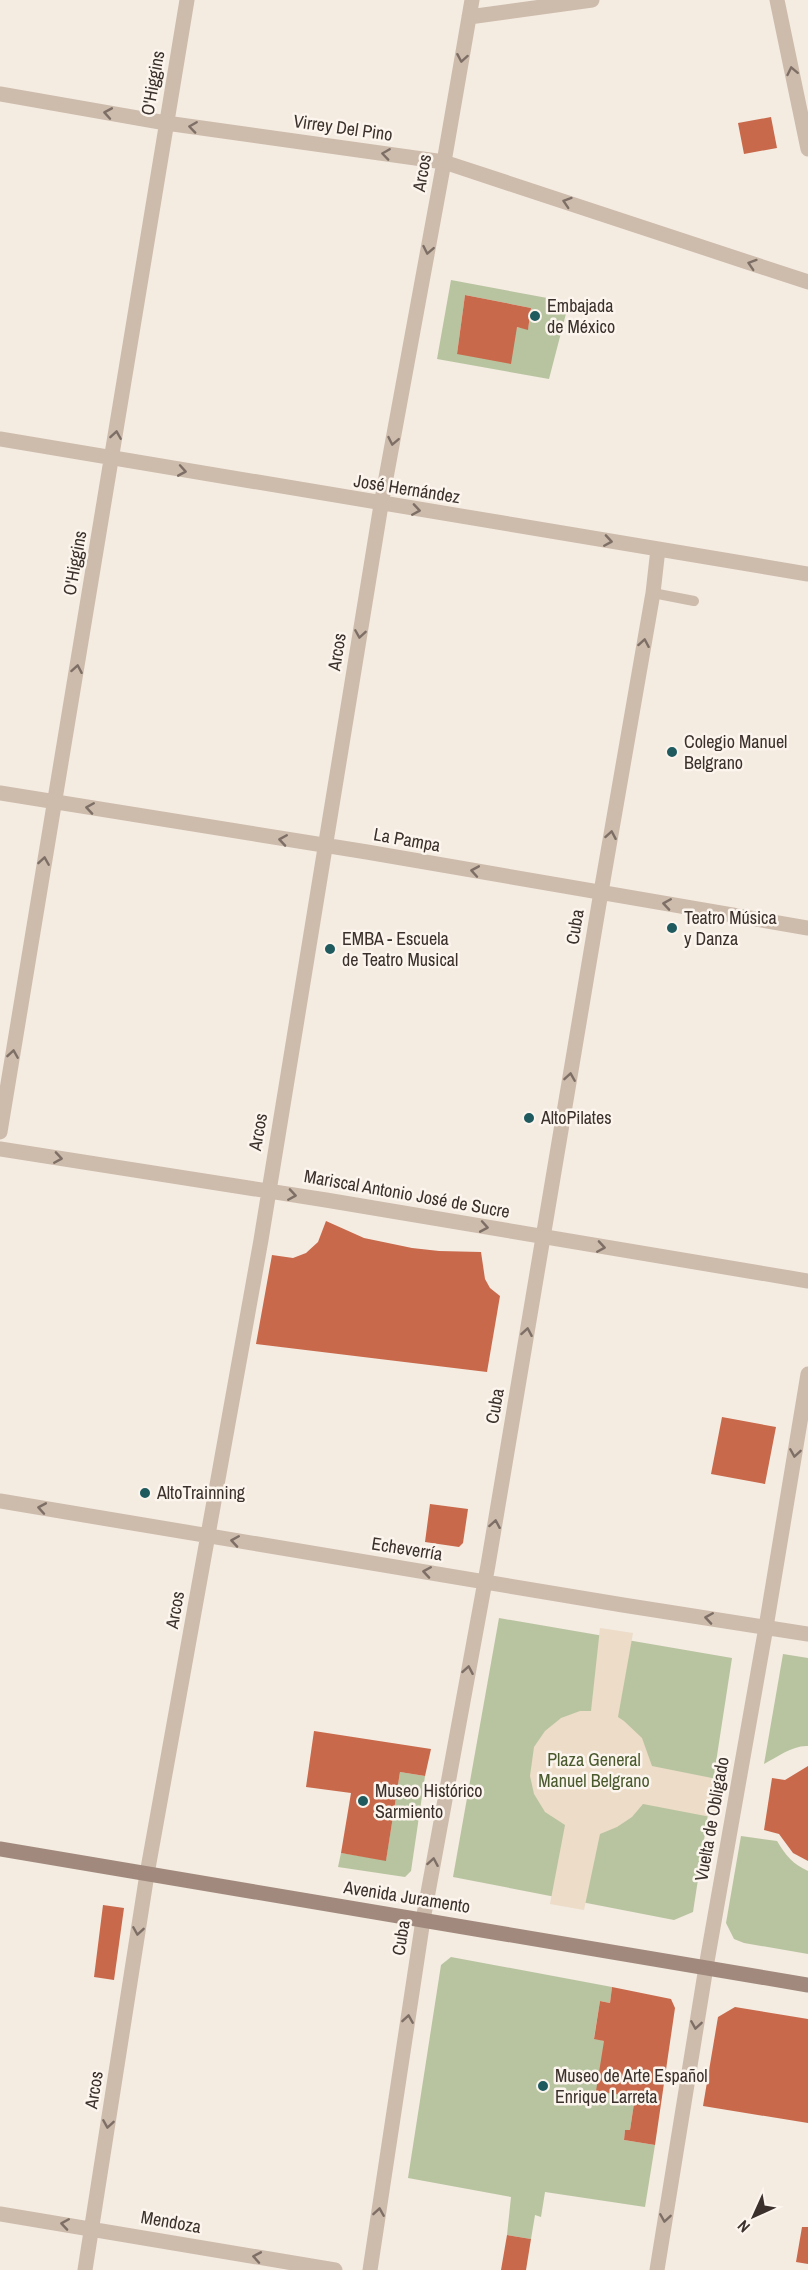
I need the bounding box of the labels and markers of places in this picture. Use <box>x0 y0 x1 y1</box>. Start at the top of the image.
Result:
place label: Embajada de México <box>547 293 615 339</box>
marker: Embajada de México <box>528 309 542 323</box>
place label: Colegio Manuel Belgrano <box>684 729 787 775</box>
marker: Colegio Manuel Belgrano <box>665 745 679 759</box>
place label: Teatro Música y Danza <box>684 905 777 951</box>
marker: Teatro Música y Danza <box>665 921 679 935</box>
place label: EMBA - Escuela de Teatro Musical <box>342 926 458 972</box>
marker: EMBA - Escuela de Teatro Musical <box>323 942 337 956</box>
place label: AltoPilates <box>540 1105 612 1130</box>
marker: AltoPilates <box>522 1111 536 1125</box>
place label: AltoTrainning <box>156 1480 246 1505</box>
marker: AltoTrainning <box>138 1486 152 1500</box>
place label: Museo Histórico Sarmiento <box>375 1778 482 1824</box>
marker: Museo Histórico Sarmiento <box>356 1794 370 1808</box>
place label: Museo de Arte Español Enrique Larreta <box>555 2063 708 2109</box>
marker: Museo de Arte Español Enrique Larreta <box>536 2079 550 2093</box>

